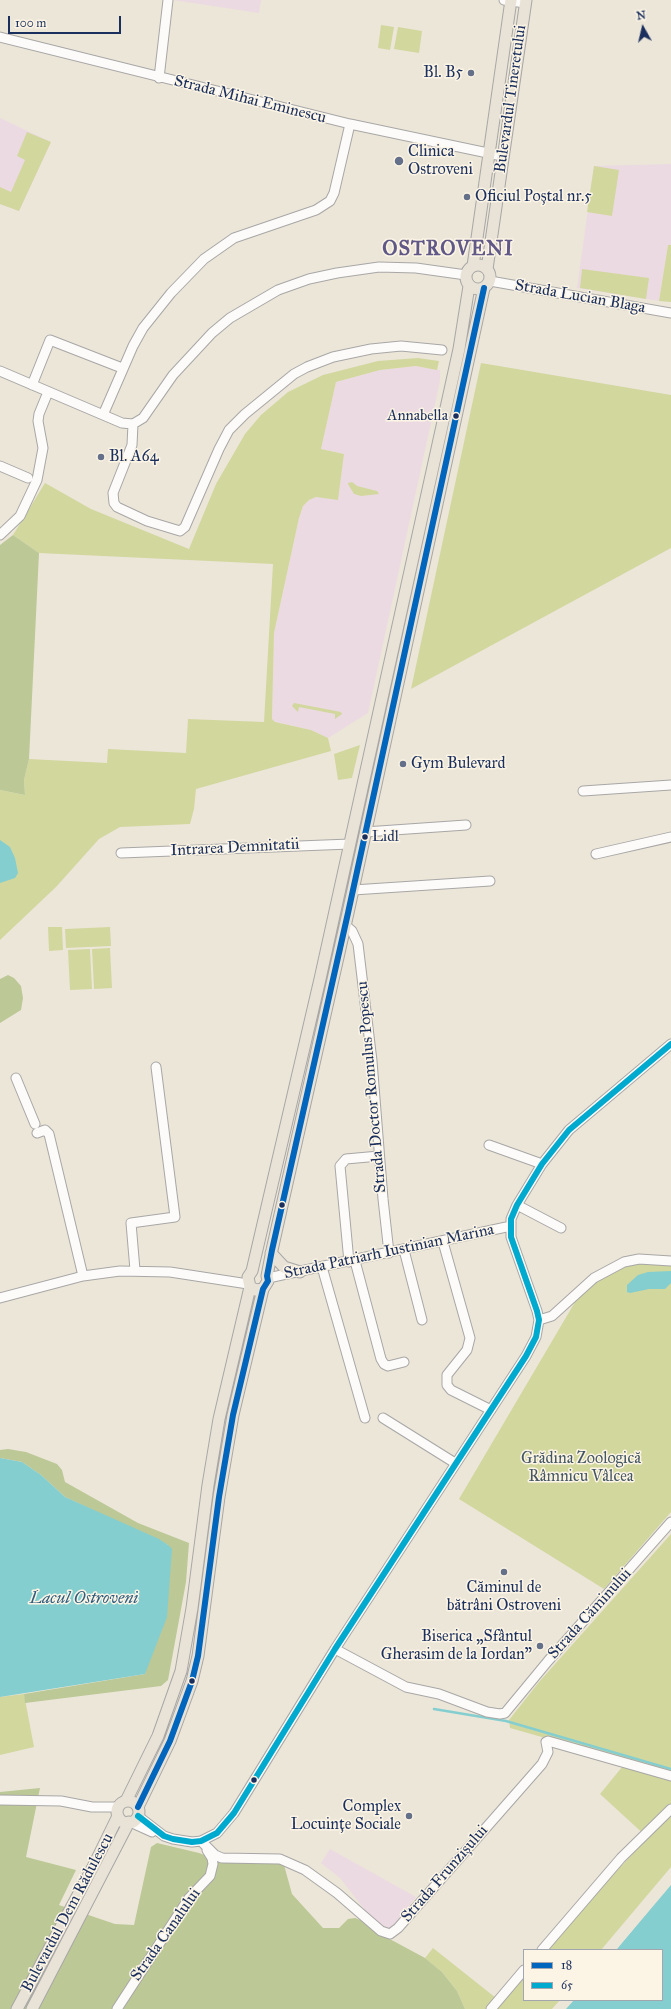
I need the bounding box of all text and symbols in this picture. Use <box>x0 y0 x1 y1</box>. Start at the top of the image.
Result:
scale bar <box>10 8 123 34</box>
north arrow <box>623 8 663 48</box>
text: N <box>636 9 647 23</box>
text: 100 m <box>15 16 46 30</box>
street label: Bulevardul Tineretului <box>491 24 531 174</box>
place label: Bl. B5 <box>423 63 463 83</box>
marker: Bl. B5 <box>466 68 476 78</box>
street label: Strada Mihai Eminescu <box>172 72 328 128</box>
place label: Clinica Ostroveni <box>408 142 473 180</box>
marker: Clinica Ostroveni <box>393 155 405 167</box>
place label: Oficiul Poștal nr.5 <box>475 187 592 207</box>
marker: Oficiul Poștal nr.5 <box>462 192 472 202</box>
district label: OSTROVENI <box>382 238 514 262</box>
street label: Strada Lucian Blaga <box>513 276 647 318</box>
place label: Annabella <box>387 407 448 425</box>
marker: Annabella <box>451 411 461 421</box>
place label: Bl. A64 <box>109 447 159 467</box>
marker: Bl. A64 <box>96 452 106 462</box>
place label: Gym Bulevard <box>411 754 505 774</box>
marker: Gym Bulevard <box>398 759 408 769</box>
place label: Lidl <box>372 828 399 846</box>
marker: Lidl <box>360 832 370 842</box>
street label: Intrarea Demnitatii <box>170 835 300 861</box>
street label: Strada Doctor Romulus Popescu <box>353 980 391 1194</box>
unlabelled marker <box>277 1200 287 1210</box>
street label: Strada Patriarh Iustinian Marina <box>282 1220 496 1284</box>
park label: Grădina Zoologică Râmnicu Vâlcea <box>521 1449 641 1487</box>
street label: Strada Căminului <box>544 1565 636 1663</box>
marker: Căminul de bătrâni Ostroveni <box>499 1567 509 1577</box>
place label: Căminul de bătrâni Ostroveni <box>447 1578 561 1616</box>
water label: Lacul Ostroveni <box>30 1589 138 1609</box>
place label: Biserica „Sfântul Gherasim de la Iordan” <box>381 1627 532 1665</box>
marker: Biserica „Sfântul Gherasim de la Iordan” <box>535 1641 545 1651</box>
unlabelled marker <box>187 1676 197 1686</box>
unlabelled marker <box>249 1775 259 1785</box>
place label: Complex Locuințe Sociale <box>291 1797 401 1835</box>
marker: Complex Locuințe Sociale <box>404 1811 414 1821</box>
street label: Strada Frunzișului <box>398 1821 492 1927</box>
street label: Bulevardul Dem Rădulescu <box>18 1830 118 1996</box>
street label: Strada Canalului <box>127 1885 205 1985</box>
legend <box>523 1949 663 2001</box>
text: 18 <box>561 1958 572 1972</box>
text: 65 <box>561 1978 573 1992</box>

